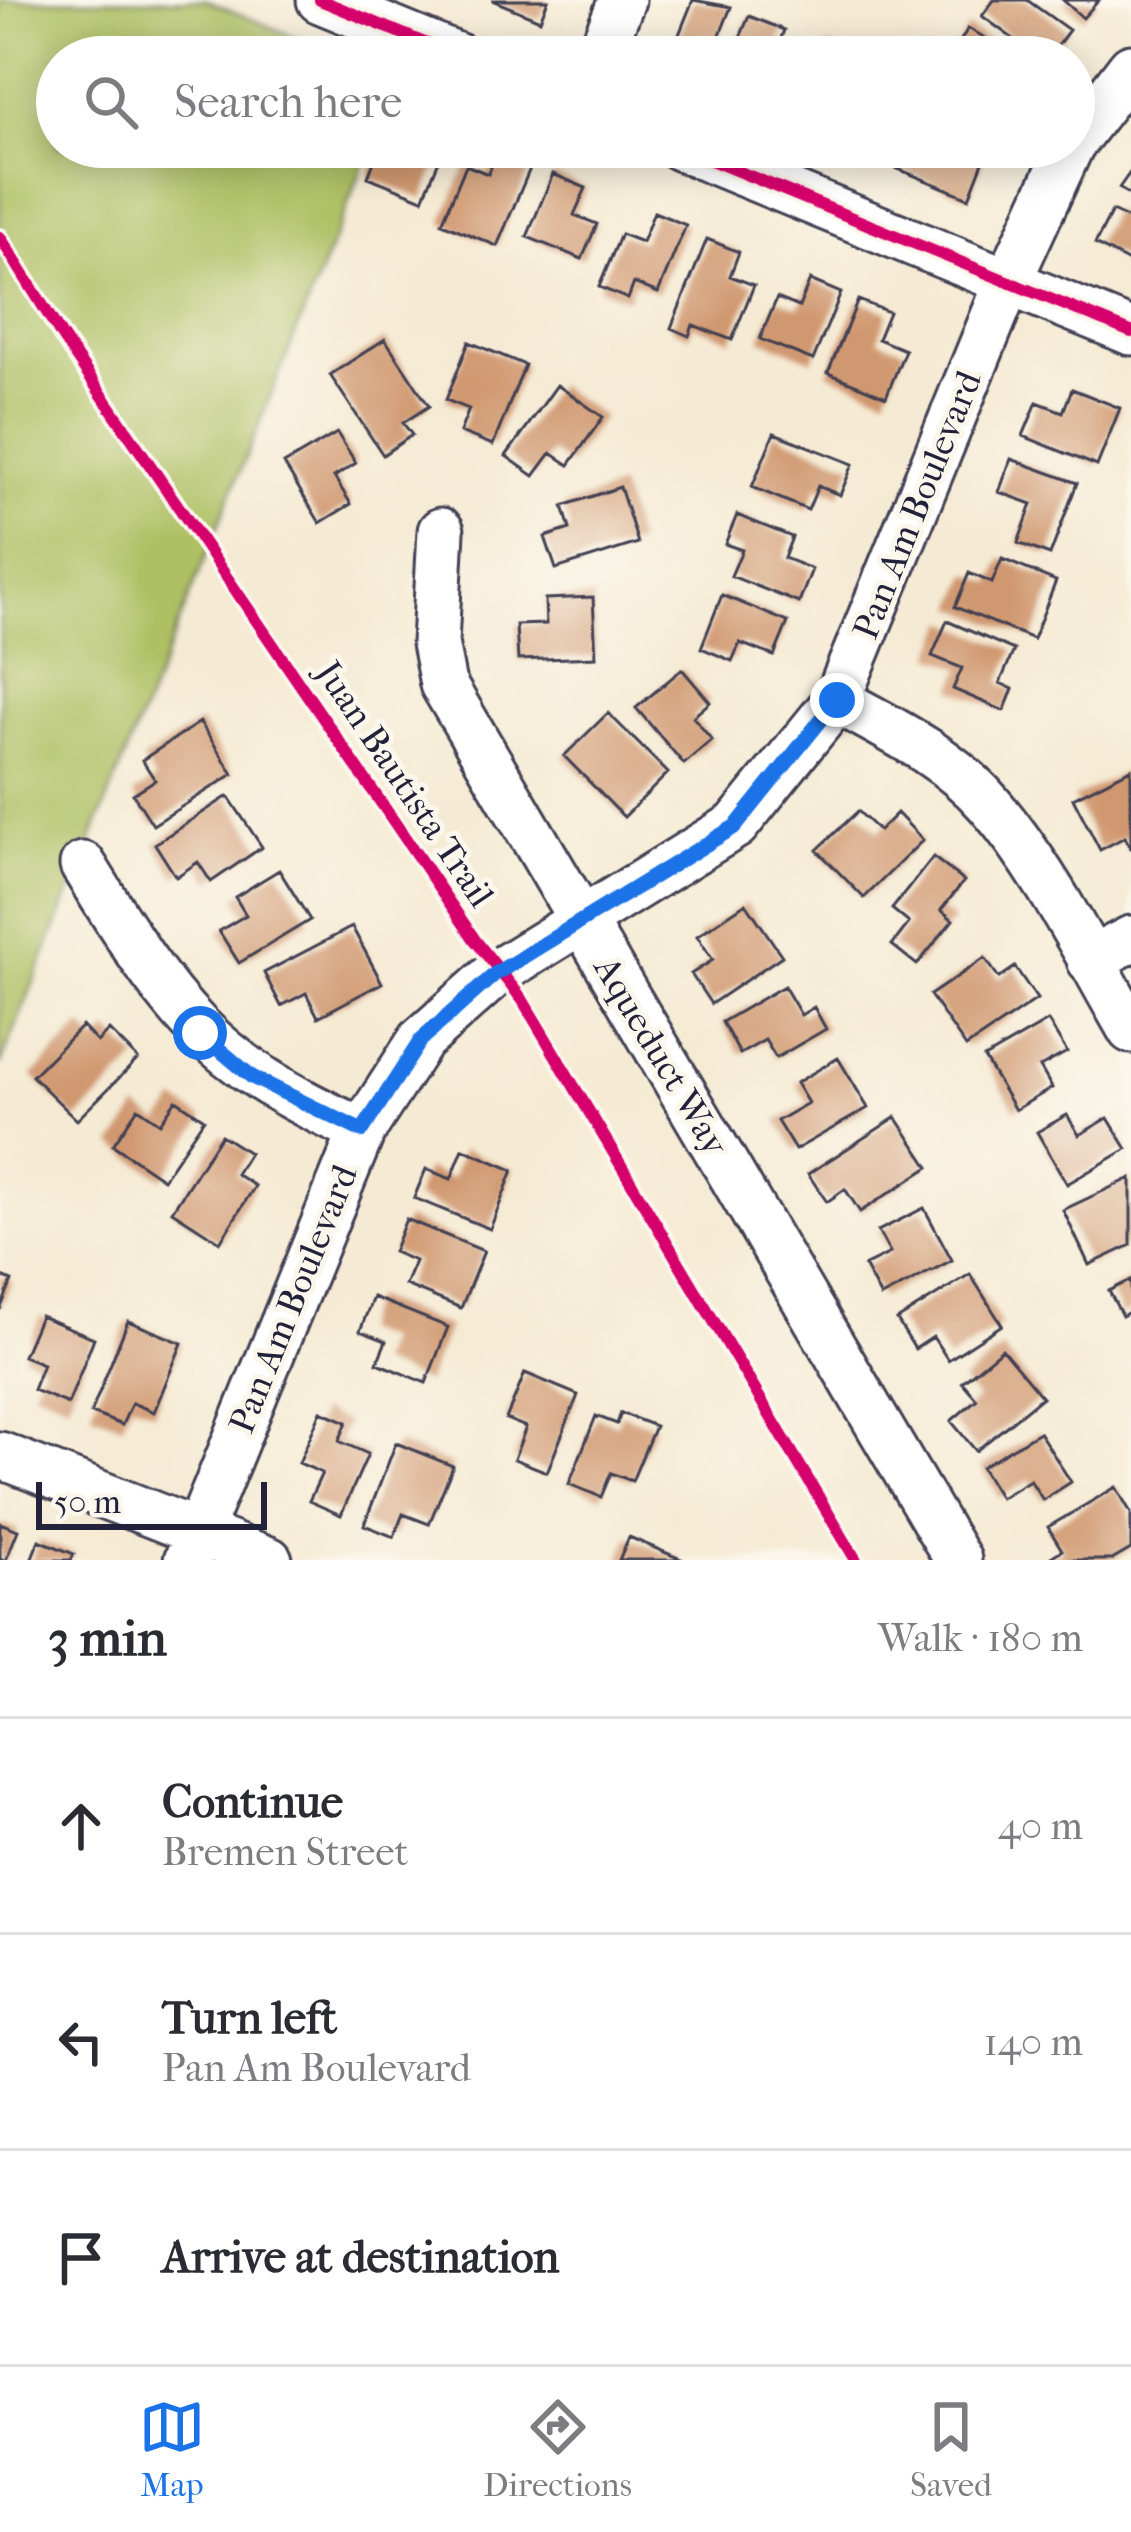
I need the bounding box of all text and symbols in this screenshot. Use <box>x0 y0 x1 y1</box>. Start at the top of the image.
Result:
search box <box>36 36 1095 168</box>
icon: search <box>78 69 144 135</box>
text: Search here <box>174 76 402 129</box>
street label: Pan Am Boulevard <box>844 365 990 645</box>
street label: Juan Bautista Trail <box>306 651 503 915</box>
route end <box>810 673 864 727</box>
street label: Aqueduct Way <box>584 947 738 1164</box>
route start <box>173 1006 227 1060</box>
street label: Pan Am Boulevard <box>220 1159 366 1439</box>
scale bar <box>36 1476 267 1529</box>
text: 50 m <box>54 1483 121 1522</box>
text: 3 min <box>48 1608 167 1668</box>
text: Walk · 180 m <box>878 1615 1083 1661</box>
text: Continue <box>162 1776 343 1829</box>
icon: ahead <box>48 1793 114 1859</box>
text: 40 m <box>998 1803 1083 1849</box>
text: Bremen Street <box>162 1829 409 1875</box>
text: Turn left <box>162 1992 337 2045</box>
icon: left <box>48 2009 114 2075</box>
text: 140 m <box>984 2019 1083 2065</box>
text: Pan Am Boulevard <box>162 2045 471 2091</box>
icon: arrive <box>48 2225 114 2291</box>
text: Arrive at destination <box>162 2231 559 2284</box>
tab: Map <box>139 2394 205 2505</box>
tab: Directions <box>483 2394 632 2505</box>
tab: Saved <box>910 2394 992 2505</box>

